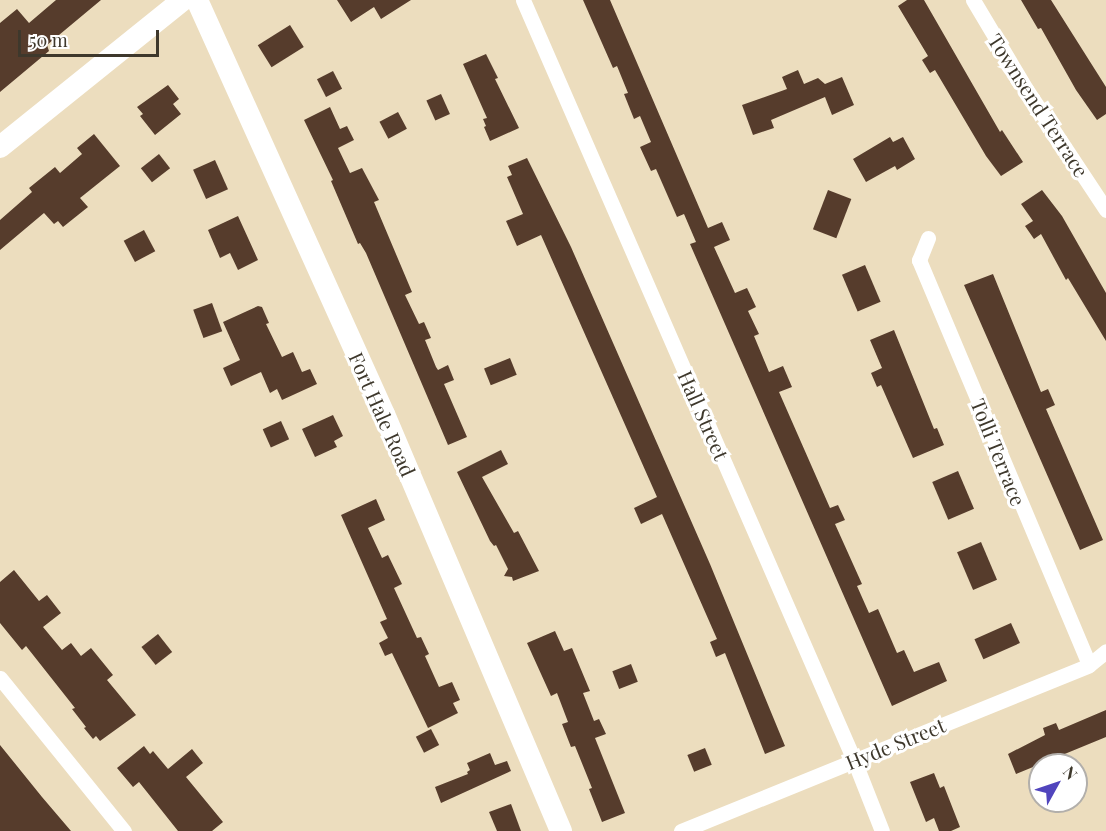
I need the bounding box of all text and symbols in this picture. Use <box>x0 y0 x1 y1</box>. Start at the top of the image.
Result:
scale bar <box>21 18 162 56</box>
text: 50 m <box>29 28 68 52</box>
street label: Townsend Terrace <box>984 29 1094 181</box>
street label: Fort Hale Road <box>345 348 421 480</box>
street label: Hall Street <box>674 367 734 463</box>
street label: Tolli Terrace <box>967 395 1031 509</box>
street label: Hyde Street <box>842 712 948 774</box>
north arrow <box>1028 753 1088 813</box>
text: N <box>1059 761 1082 784</box>

